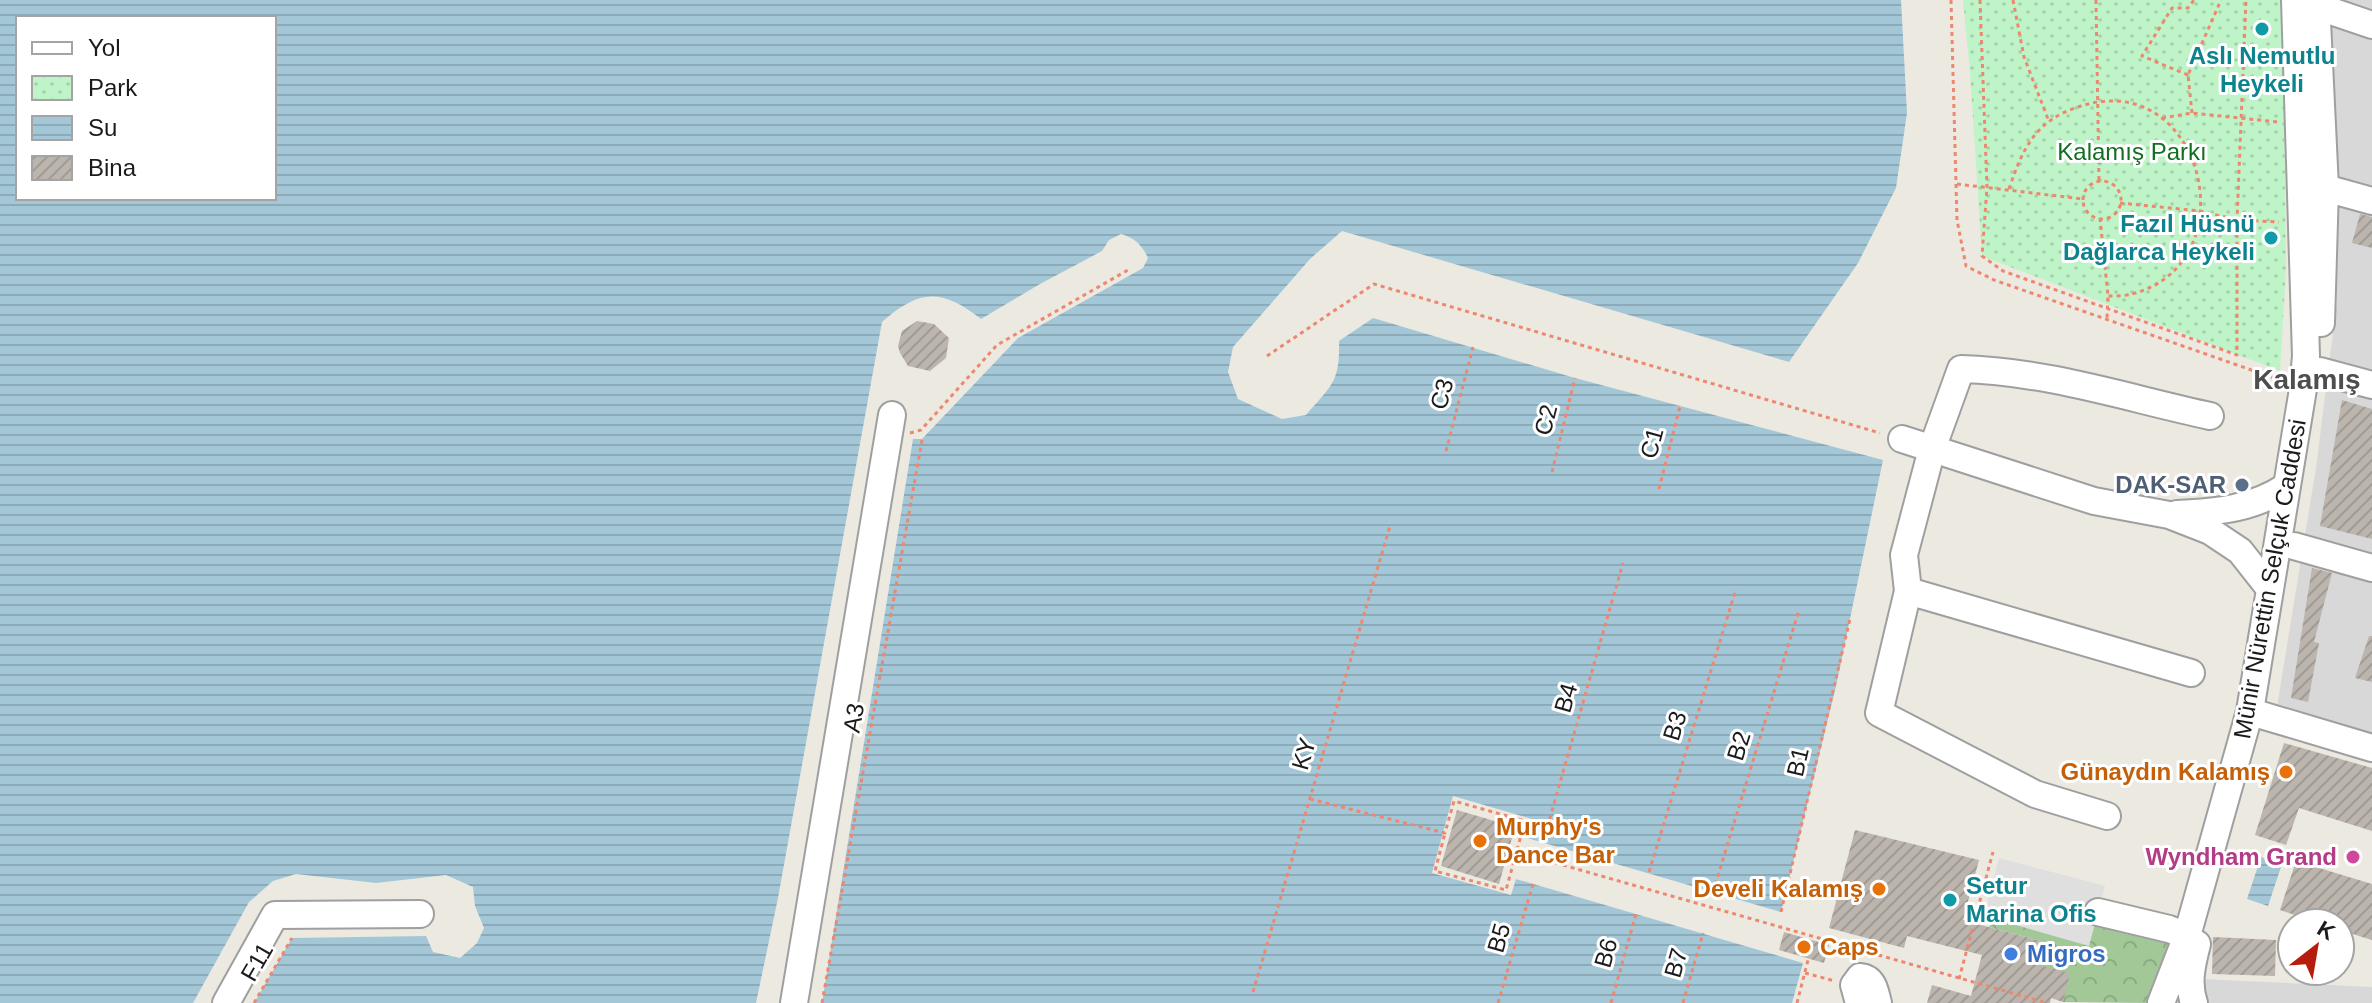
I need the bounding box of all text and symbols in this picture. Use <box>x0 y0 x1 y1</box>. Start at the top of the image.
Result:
legend <box>16 16 276 200</box>
marker: Aslı Nemutlu Heykeli <box>2253 20 2271 38</box>
text: Yol <box>88 34 120 61</box>
place label: Aslı Nemutlu Heykeli <box>2189 42 2335 97</box>
text: Park <box>88 74 138 101</box>
text: Su <box>88 114 117 141</box>
park label: Kalamış Parkı <box>2057 138 2207 165</box>
text: Bina <box>88 154 137 181</box>
place label: Fazıl Hüsnü Dağlarca Heykeli <box>2063 210 2255 265</box>
marker: Fazıl Hüsnü Dağlarca Heykeli <box>2262 229 2280 247</box>
district label: Kalamış <box>2253 364 2361 395</box>
street label: C3 <box>1425 376 1459 412</box>
street label: C2 <box>1529 402 1562 438</box>
street label: Münir Nürettin Selçuk Caddesi <box>2228 417 2311 741</box>
street label: C1 <box>1635 425 1669 461</box>
place label: DAK-SAR <box>2115 471 2226 498</box>
marker: DAK-SAR <box>2233 476 2251 494</box>
street label: B4 <box>1548 680 1583 716</box>
street label: A3 <box>838 701 869 735</box>
street label: B3 <box>1657 708 1692 744</box>
street label: B2 <box>1721 728 1756 764</box>
street label: KY <box>1286 735 1321 773</box>
street label: B1 <box>1781 745 1814 779</box>
place label: Günaydın Kalamış <box>2061 758 2270 785</box>
marker: Günaydın Kalamış <box>2277 763 2295 781</box>
place label: Murphy's Dance Bar <box>1496 813 1615 868</box>
marker: Murphy's Dance Bar <box>1471 832 1489 850</box>
place label: Wyndham Grand <box>2145 843 2337 870</box>
marker: Wyndham Grand <box>2344 848 2362 866</box>
place label: Setur Marina Ofis <box>1966 872 2097 927</box>
place label: Develi Kalamış <box>1694 875 1863 902</box>
marker: Develi Kalamış <box>1870 880 1888 898</box>
marker: Setur Marina Ofis <box>1941 891 1959 909</box>
north arrow <box>2276 907 2356 987</box>
text: K <box>2313 915 2339 945</box>
street label: B5 <box>1481 920 1516 956</box>
place label: Caps <box>1820 933 1879 960</box>
street label: B6 <box>1588 935 1623 971</box>
street label: F11 <box>235 938 278 986</box>
marker: Caps <box>1795 938 1813 956</box>
place label: Migros <box>2027 940 2106 967</box>
street label: B7 <box>1658 945 1693 981</box>
marker: Migros <box>2002 945 2020 963</box>

